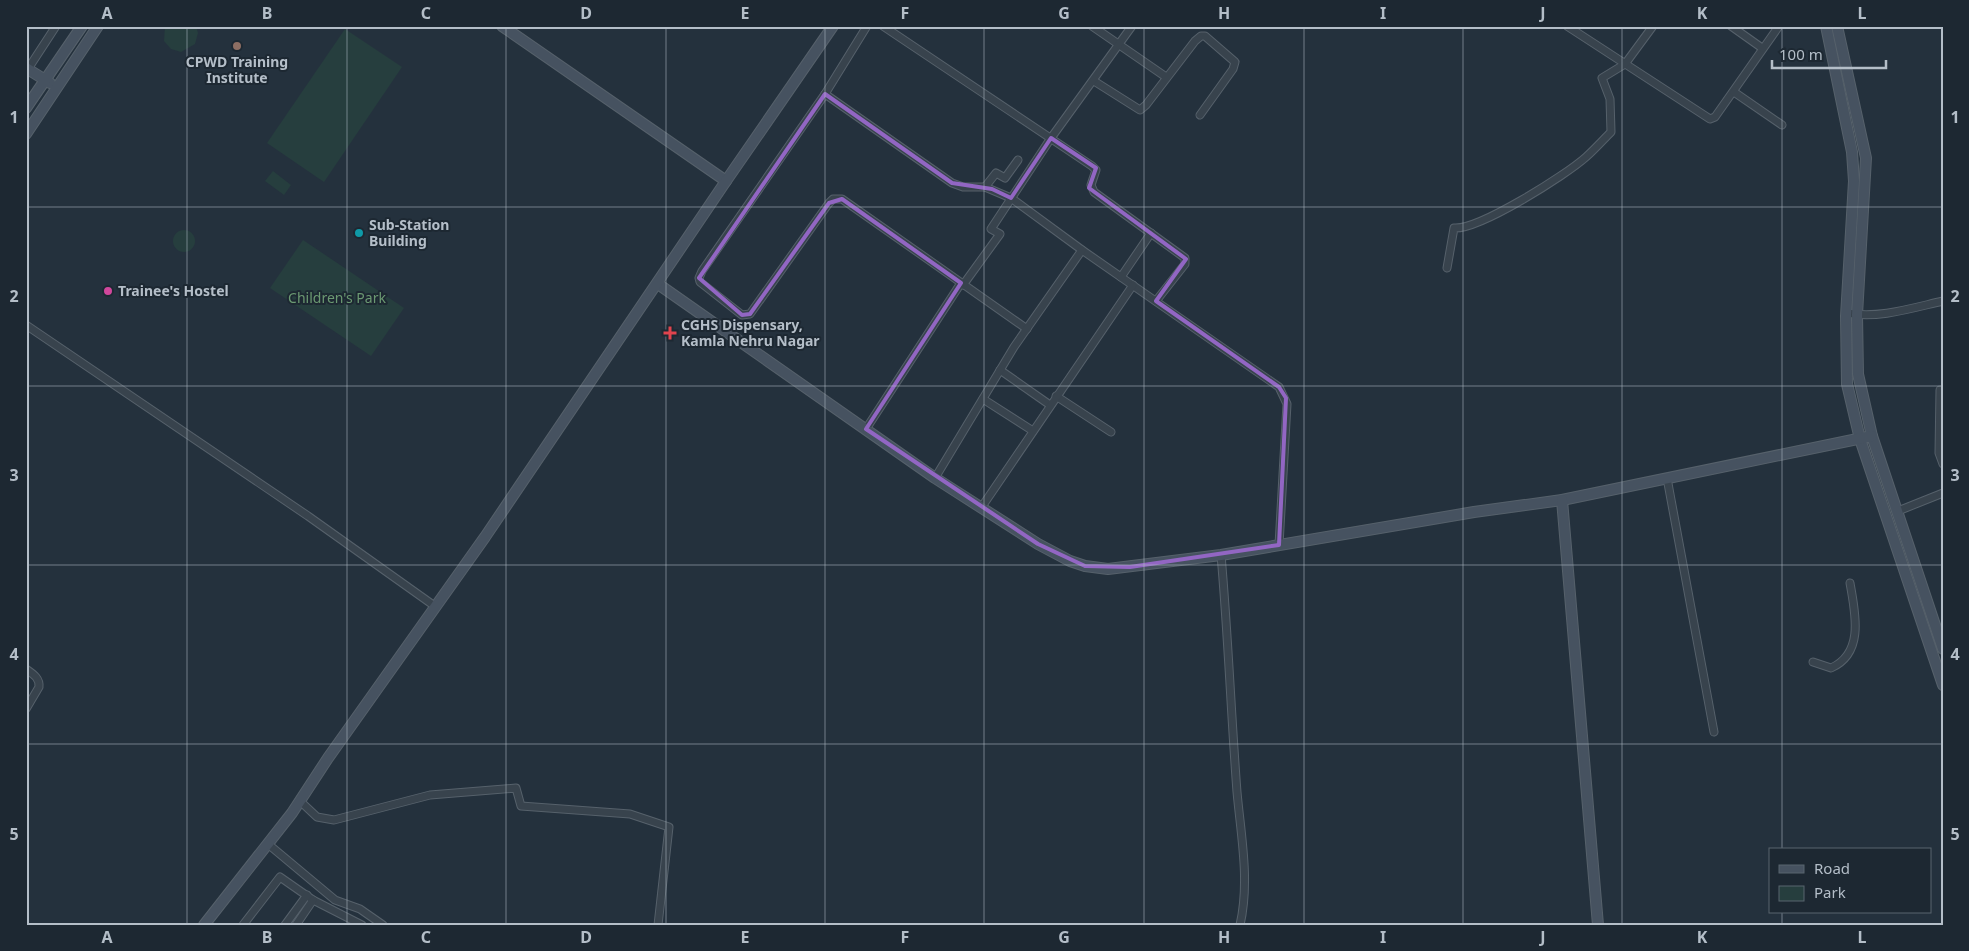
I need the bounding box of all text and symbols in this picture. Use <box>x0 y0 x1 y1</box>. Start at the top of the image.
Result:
text: A <box>101 2 113 24</box>
text: B <box>262 2 272 24</box>
text: C <box>421 2 431 24</box>
text: D <box>580 2 592 24</box>
text: E <box>741 2 750 24</box>
text: F <box>901 2 909 24</box>
text: G <box>1058 2 1070 24</box>
text: H <box>1218 2 1230 24</box>
text: I <box>1380 2 1386 24</box>
text: J <box>1538 2 1546 24</box>
text: K <box>1697 2 1708 24</box>
text: L <box>1858 2 1867 24</box>
scale bar <box>1772 38 1885 70</box>
marker: CPWD Training Institute <box>231 40 243 52</box>
text: 100 m <box>1779 44 1823 64</box>
place label: CPWD Training Institute <box>186 52 288 87</box>
text: 1 <box>9 106 19 128</box>
text: 1 <box>1950 106 1960 128</box>
place label: Sub-Station Building <box>369 215 449 250</box>
marker: Sub-Station Building <box>353 227 365 239</box>
place label: Trainee's Hostel <box>118 281 229 300</box>
text: 2 <box>9 285 19 307</box>
marker: Trainee's Hostel <box>102 285 114 297</box>
text: 2 <box>1950 285 1960 307</box>
park label: Children's Park <box>288 288 386 307</box>
place label: CGHS Dispensary, Kamla Nehru Nagar <box>681 315 820 350</box>
marker: CGHS Dispensary, Kamla Nehru Nagar <box>663 326 677 340</box>
text: 3 <box>9 464 19 486</box>
text: 3 <box>1950 464 1960 486</box>
text: 4 <box>9 643 19 665</box>
text: 4 <box>1950 643 1960 665</box>
text: 5 <box>9 823 19 845</box>
text: 5 <box>1950 823 1960 845</box>
legend <box>1769 848 1932 914</box>
text: Road <box>1814 858 1850 878</box>
text: Park <box>1814 882 1846 902</box>
text: A <box>101 926 113 948</box>
text: B <box>262 926 272 948</box>
text: C <box>421 926 431 948</box>
text: D <box>580 926 592 948</box>
text: E <box>741 926 750 948</box>
text: F <box>901 926 909 948</box>
text: G <box>1058 926 1070 948</box>
text: H <box>1218 926 1230 948</box>
text: I <box>1380 926 1386 948</box>
text: J <box>1538 926 1546 948</box>
text: K <box>1697 926 1708 948</box>
text: L <box>1858 926 1867 948</box>

